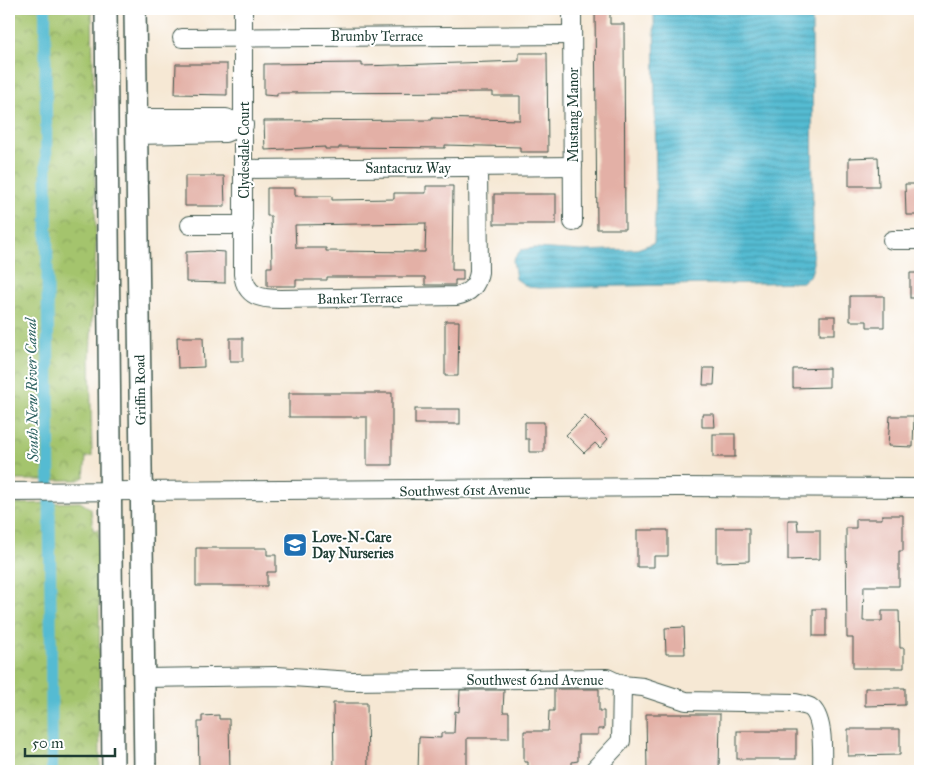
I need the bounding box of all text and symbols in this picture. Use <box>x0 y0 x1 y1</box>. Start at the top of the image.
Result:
street label: Brumby Terrace <box>331 28 423 45</box>
street label: Mustang Manor <box>565 67 582 163</box>
street label: Clydesdale Court <box>236 101 253 199</box>
street label: Santacruz Way <box>365 160 451 177</box>
street label: Banker Terrace <box>317 289 403 308</box>
water label: South New River Canal <box>22 316 42 463</box>
street label: Griffin Road <box>131 354 150 426</box>
street label: Southwest 61st Avenue <box>399 481 531 500</box>
place label: Love-N-Care Day Nurseries <box>312 529 394 563</box>
school or university icon: Love-N-Care Day Nurseries <box>282 532 308 558</box>
street label: Southwest 62nd Avenue <box>467 672 604 689</box>
scale bar <box>25 725 115 757</box>
text: 50 m <box>32 734 64 752</box>

